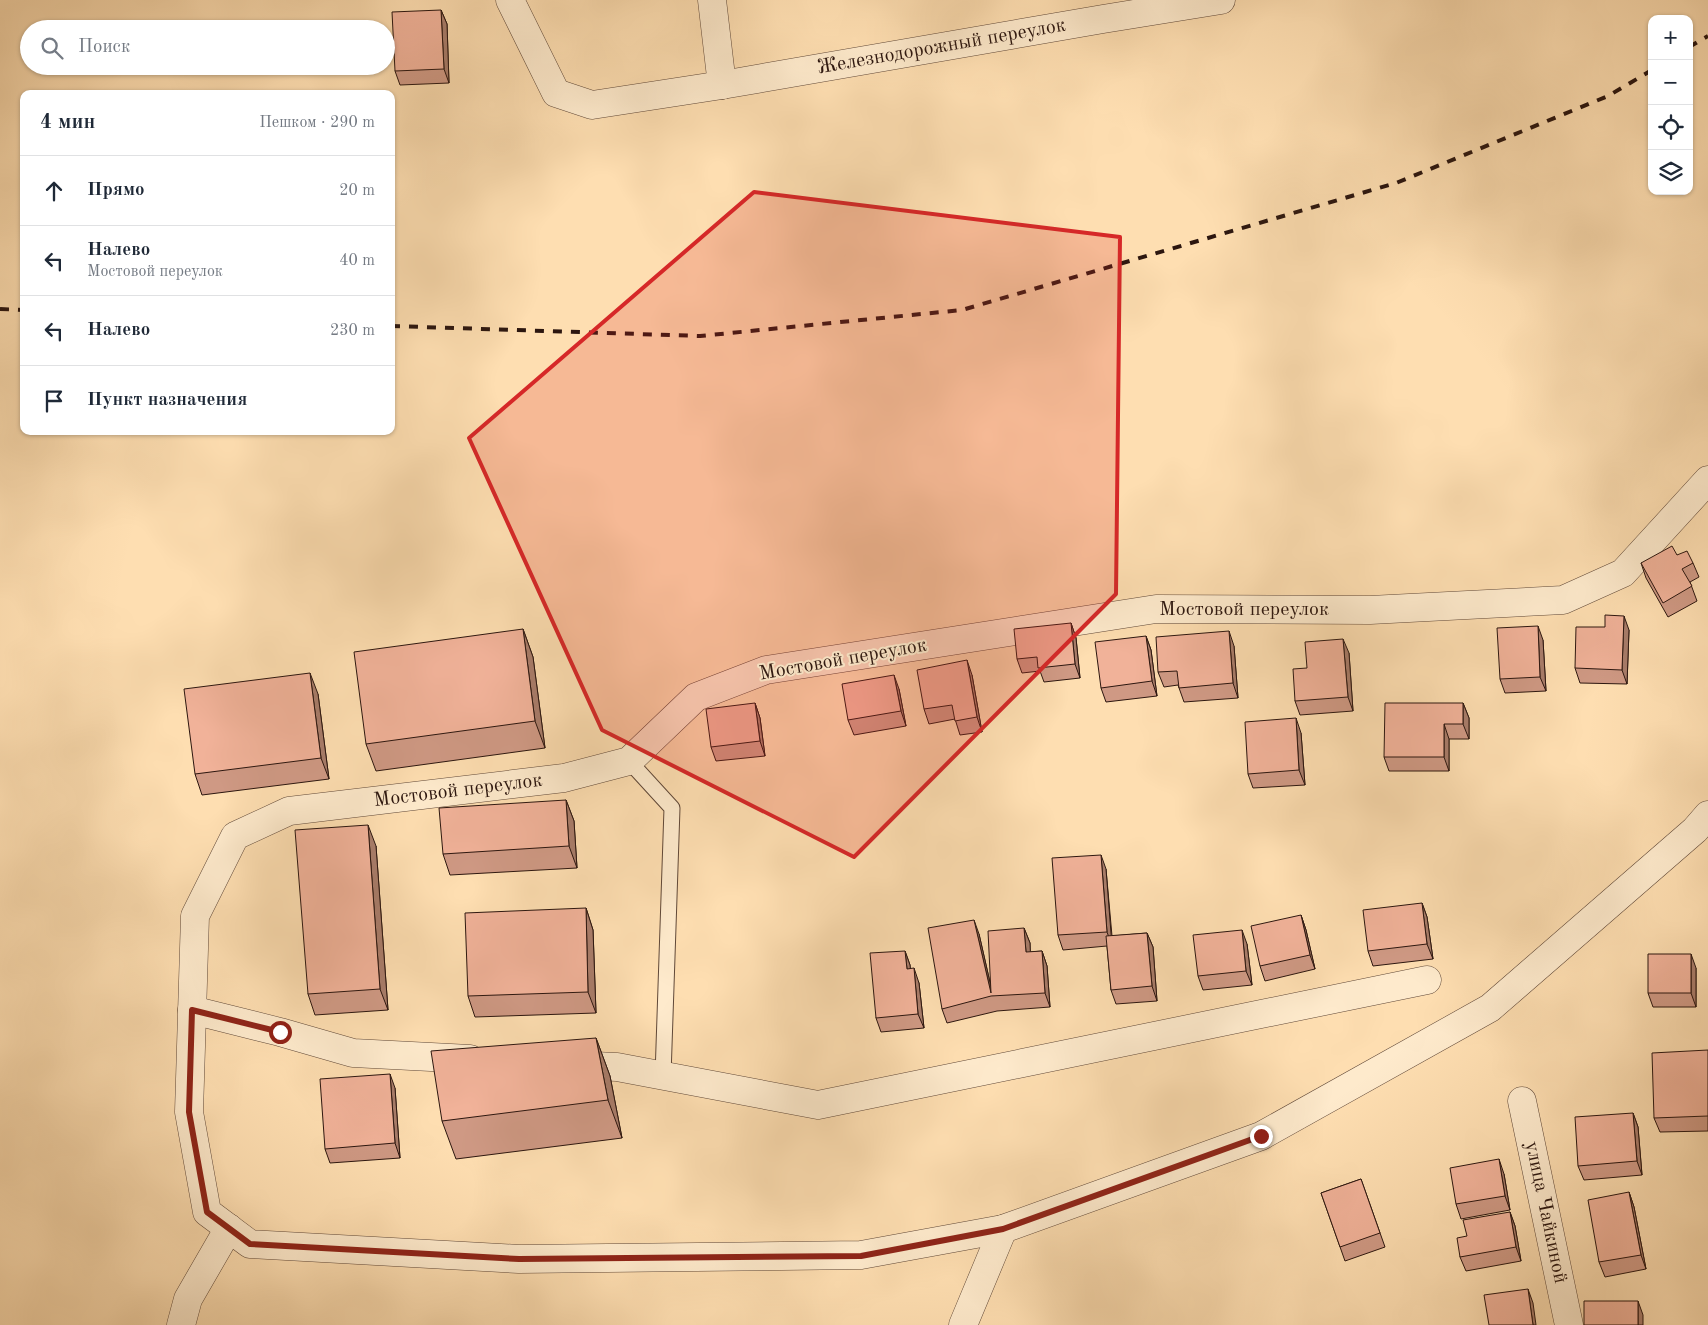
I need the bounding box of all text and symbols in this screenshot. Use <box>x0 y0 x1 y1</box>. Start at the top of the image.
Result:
map controls <box>1648 15 1693 195</box>
button: + <box>1648 15 1693 60</box>
street label: Железнодорожный переулок <box>816 16 1067 78</box>
search box <box>20 20 395 75</box>
icon: search <box>38 34 66 62</box>
text: Поиск <box>78 38 130 57</box>
button: − <box>1648 60 1693 105</box>
button: locate <box>1648 105 1693 150</box>
text: 4 мин <box>40 112 95 133</box>
text: Пешком · 290 m <box>259 115 375 131</box>
button: layers <box>1648 150 1693 195</box>
icon: ahead <box>40 177 68 205</box>
text: Прямо <box>87 181 145 200</box>
text: 20 m <box>339 183 375 199</box>
text: Налево <box>87 241 150 260</box>
icon: left <box>40 247 68 275</box>
text: 40 m <box>339 253 375 269</box>
text: Мостовой переулок <box>87 264 223 280</box>
icon: left <box>40 317 68 345</box>
text: Налево <box>87 321 150 340</box>
text: 230 m <box>330 323 375 339</box>
icon: arrive <box>40 387 68 415</box>
text: Пункт назначения <box>87 391 247 410</box>
street label: Мостовой переулок <box>1159 600 1329 620</box>
street label: Мостовой переулок <box>758 635 928 685</box>
street label: Мостовой переулок <box>372 771 544 811</box>
route start <box>269 1021 292 1044</box>
route end <box>1250 1125 1273 1148</box>
street label: улица Чайкиной <box>1521 1140 1570 1285</box>

